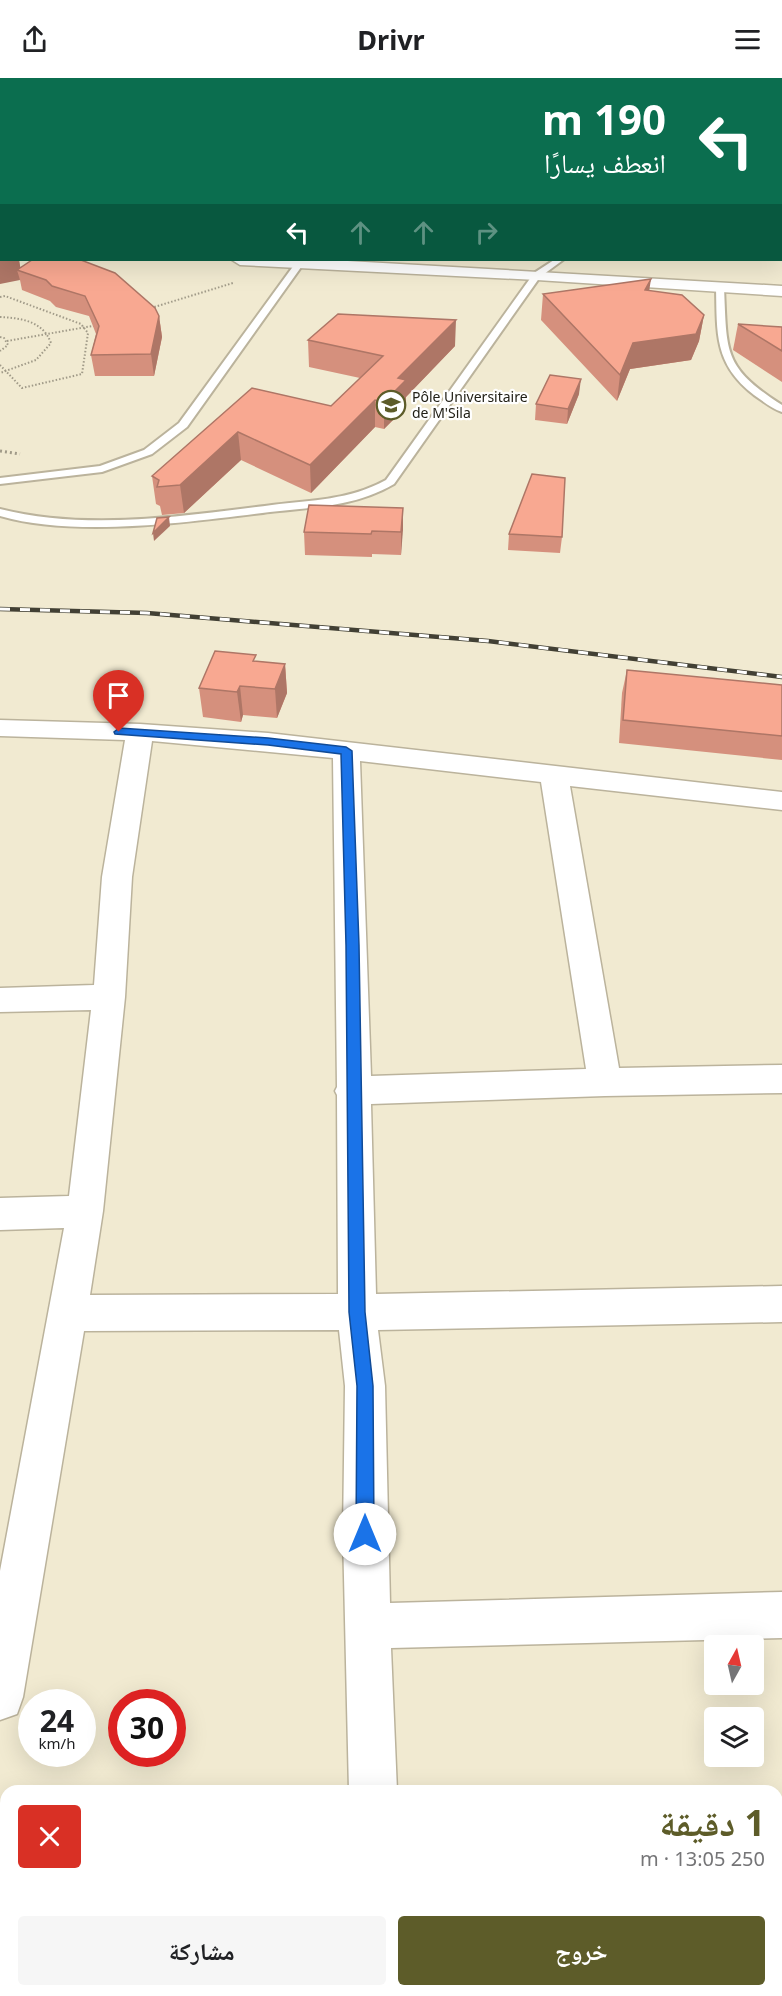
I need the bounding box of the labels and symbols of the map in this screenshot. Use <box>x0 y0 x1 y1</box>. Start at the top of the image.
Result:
place label: Pôle Universitaire de M'Sila <box>412 387 528 422</box>
school or university icon: Pôle Universitaire de M'Sila <box>375 389 407 421</box>
pin <box>93 670 144 732</box>
position arrow <box>333 1502 397 1566</box>
north arrow <box>704 1635 764 1695</box>
speed limit sign: 30 <box>108 1689 186 1767</box>

